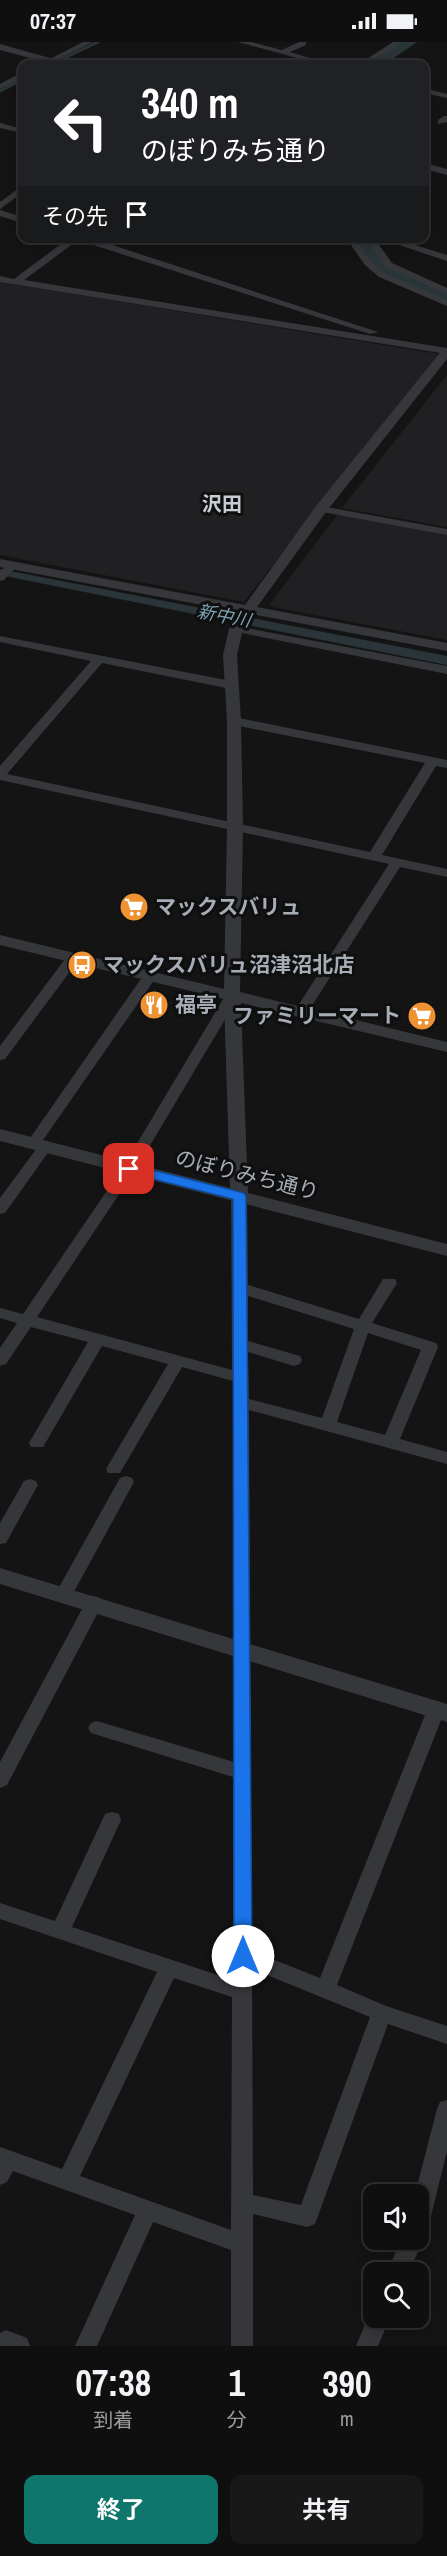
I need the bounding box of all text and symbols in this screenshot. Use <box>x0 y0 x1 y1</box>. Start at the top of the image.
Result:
text: 07:37 <box>30 6 76 36</box>
text: 340 m <box>141 75 239 131</box>
icon: left <box>42 84 120 162</box>
text: のぼりみち通り <box>141 132 330 168</box>
icon: arrive <box>120 198 153 231</box>
text: その先 <box>42 201 108 231</box>
district label: 沢田 <box>202 490 242 517</box>
water label: 新中川 <box>195 598 255 633</box>
supermarket icon: マックスバリュ <box>118 891 150 923</box>
place label: マックスバリュ <box>155 892 301 921</box>
bus stop icon: マックスバリュ沼津沼北店 <box>66 949 98 981</box>
place label: マックスバリュ沼津沼北店 <box>103 950 354 979</box>
restaurant icon: 福亭 <box>138 989 170 1021</box>
place label: 福亭 <box>175 990 217 1019</box>
supermarket icon: ファミリーマート <box>406 1000 438 1032</box>
place label: ファミリーマート <box>233 1001 401 1030</box>
pin <box>103 1143 154 1194</box>
street label: のぼりみち通り <box>172 1143 322 1206</box>
icon: arrive <box>112 1152 145 1185</box>
position arrow <box>211 1924 275 1988</box>
map controls <box>363 2184 429 2328</box>
button: sound <box>363 2184 429 2250</box>
button: search <box>363 2262 429 2328</box>
text: 07:38 <box>76 2359 151 2407</box>
text: 1 <box>228 2359 245 2407</box>
text: 390 <box>322 2360 371 2408</box>
text: m <box>340 2405 354 2432</box>
text: 到着 <box>93 2406 133 2433</box>
text: 分 <box>227 2406 247 2433</box>
button: 終了 <box>24 2475 218 2544</box>
button: 共有 <box>230 2475 423 2544</box>

